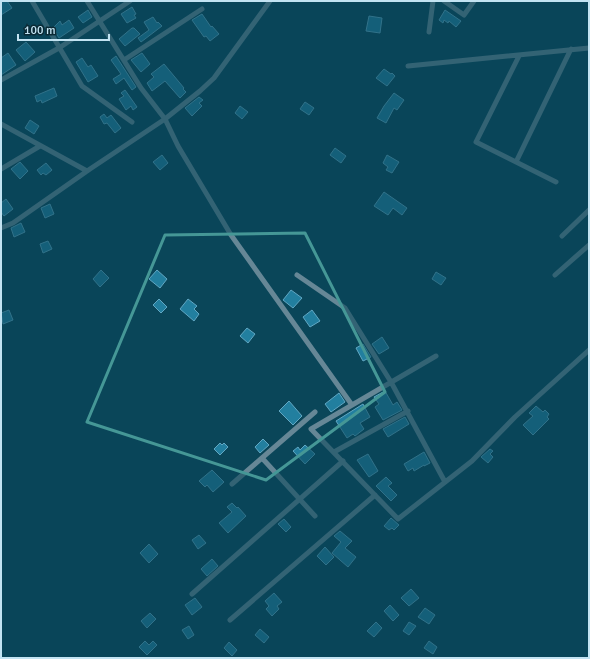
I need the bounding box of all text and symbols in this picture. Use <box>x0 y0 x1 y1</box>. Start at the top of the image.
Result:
scale bar <box>18 16 109 42</box>
text: 100 m <box>24 23 56 38</box>

